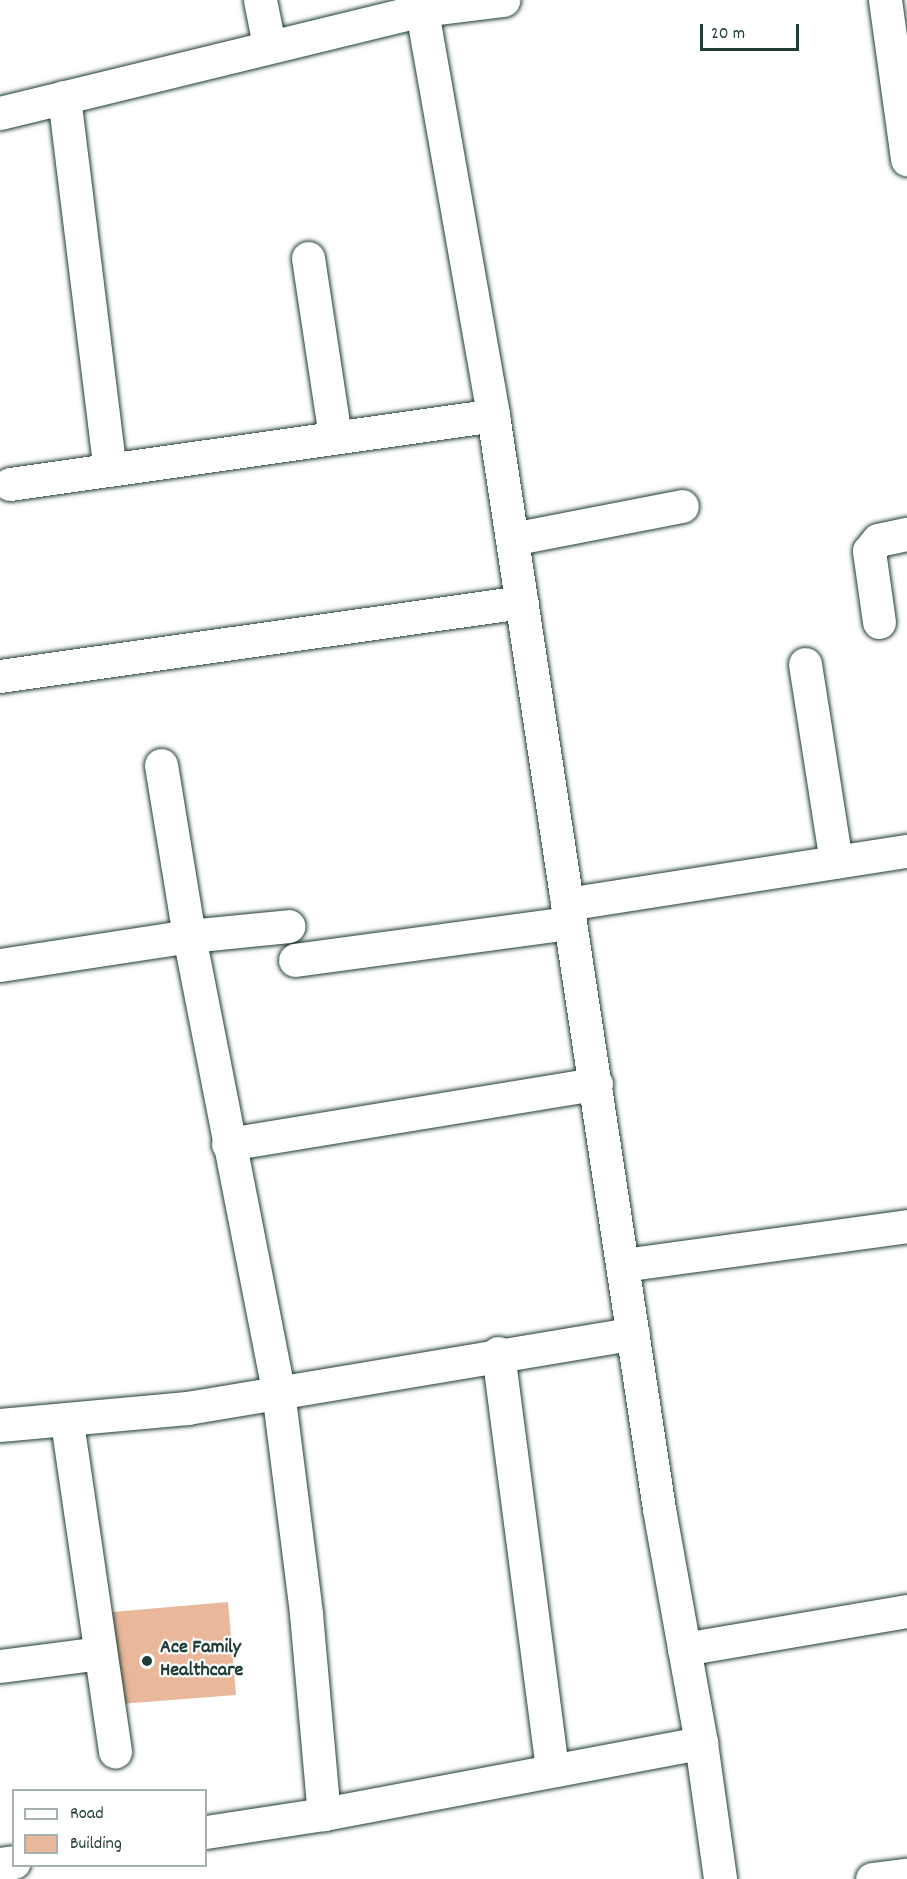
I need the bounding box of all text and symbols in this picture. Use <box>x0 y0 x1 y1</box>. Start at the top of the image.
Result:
scale bar <box>703 12 802 50</box>
text: 20 m <box>711 22 745 47</box>
place label: Ace Family Healthcare <box>160 1637 243 1684</box>
marker: Ace Family Healthcare <box>138 1652 156 1670</box>
legend <box>12 1789 207 1867</box>
text: Road <box>70 1802 104 1827</box>
text: Building <box>70 1832 122 1857</box>

